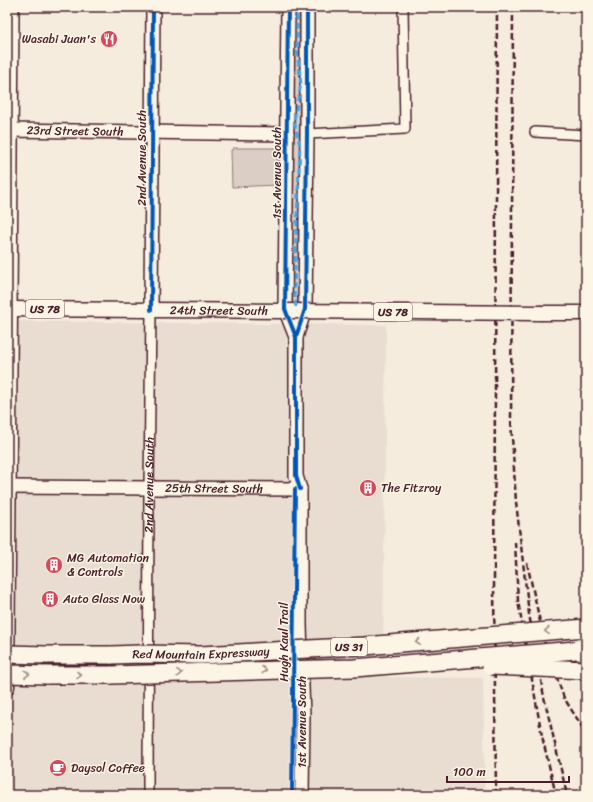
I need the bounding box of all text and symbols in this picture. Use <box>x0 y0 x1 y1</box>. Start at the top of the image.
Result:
place label: Wasabi Juan's <box>22 28 96 50</box>
restaurant icon: Wasabi Juan's <box>99 29 119 49</box>
street label: 2nd Avenue South <box>131 110 153 206</box>
street label: 23rd Street South <box>26 119 124 143</box>
street label: 1st Avenue South <box>266 127 288 219</box>
street label: 24th Street South <box>170 299 268 322</box>
road number: US 78 <box>26 300 64 318</box>
road number: US 78 <box>374 303 412 321</box>
street label: 2nd Avenue South <box>138 437 161 533</box>
street label: 25th Street South <box>165 477 263 500</box>
place label: The Fitzroy <box>381 477 442 499</box>
building icon: The Fitzroy <box>358 478 378 498</box>
place label: MG Automation & Controls <box>67 547 150 583</box>
building icon: MG Automation & Controls <box>44 555 64 575</box>
place label: Auto Glass Now <box>62 588 146 610</box>
building icon: Auto Glass Now <box>40 589 60 609</box>
street label: Hugh Kaul Trail <box>273 602 295 682</box>
one-way arrow <box>544 626 550 635</box>
one-way arrow <box>415 637 421 646</box>
road number: US 31 <box>331 638 367 656</box>
street label: Red Mountain Expressway <box>132 640 271 666</box>
one-way arrow <box>261 666 267 675</box>
one-way arrow <box>176 669 182 677</box>
one-way arrow <box>24 670 30 678</box>
one-way arrow <box>76 671 82 679</box>
street label: 1st Avenue South <box>291 676 313 768</box>
place label: Daysol Coffee <box>71 757 145 779</box>
cafe icon: Daysol Coffee <box>48 758 68 778</box>
scale bar <box>447 758 569 784</box>
text: 100 m <box>453 761 486 783</box>

